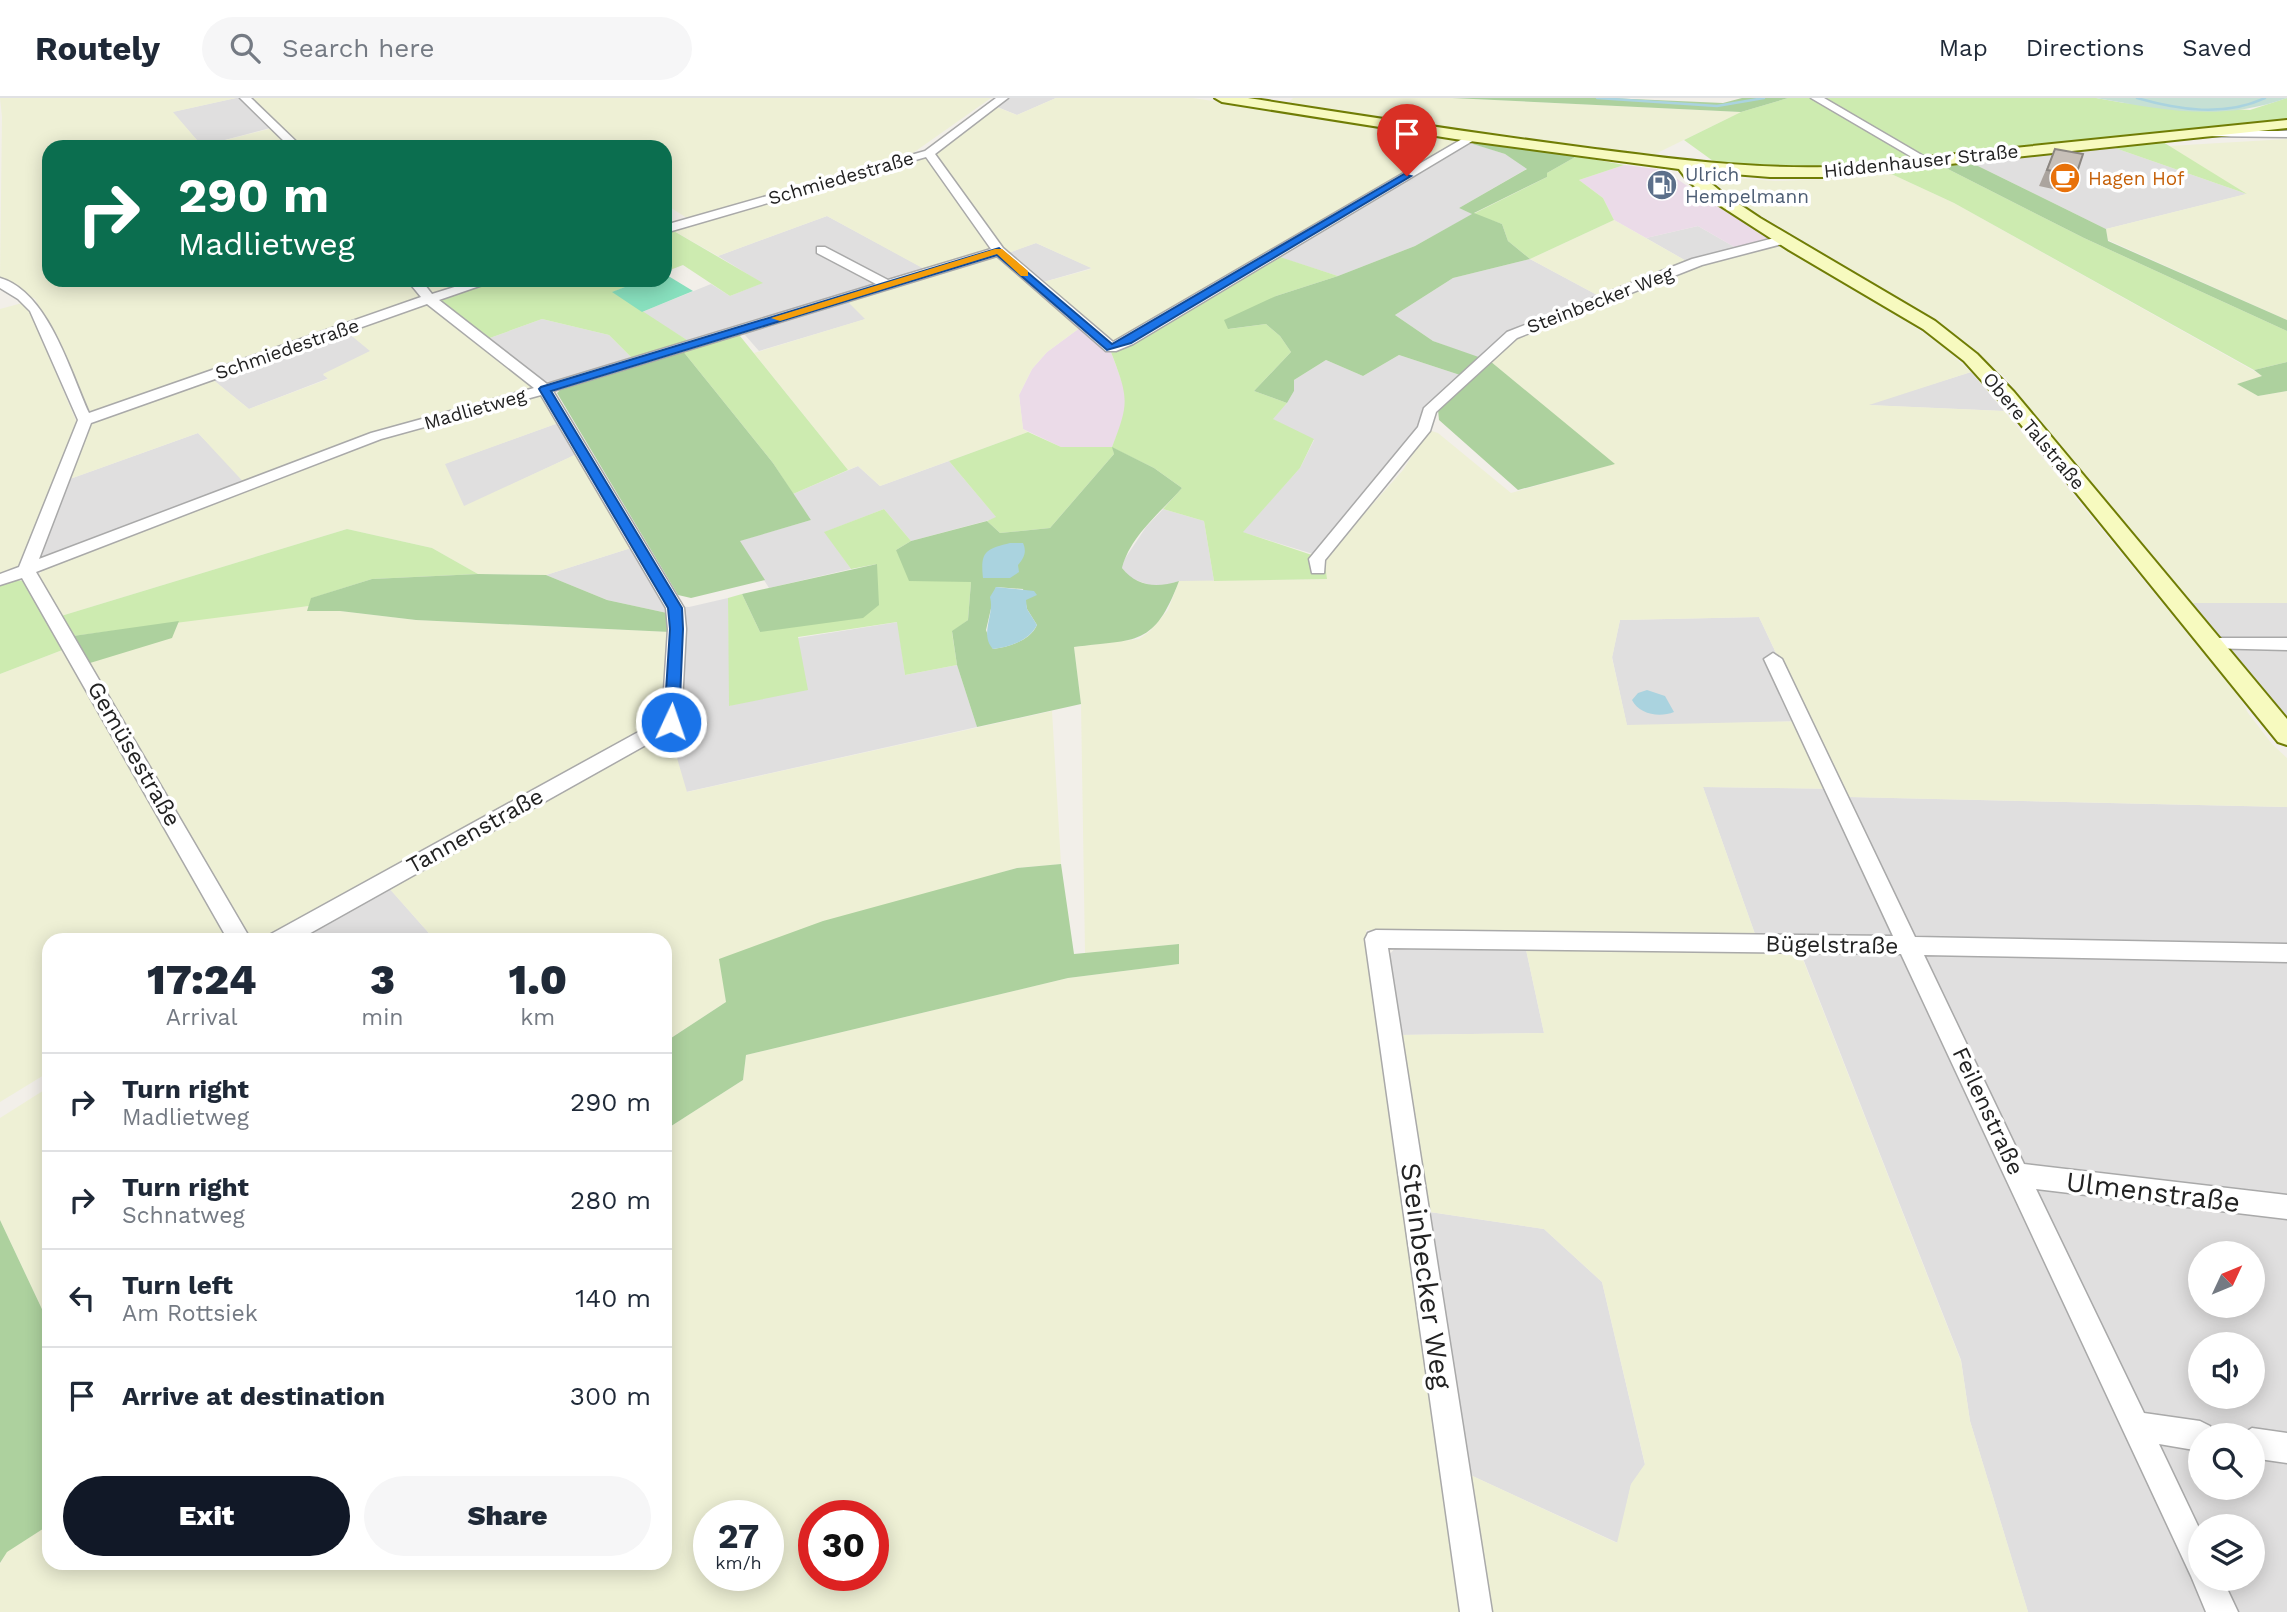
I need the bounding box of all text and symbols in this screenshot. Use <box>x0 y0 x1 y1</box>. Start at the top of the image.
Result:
search box <box>202 17 692 80</box>
text: Routely <box>35 29 160 68</box>
icon: search <box>226 29 264 67</box>
text: Search here <box>282 33 434 63</box>
text: Map <box>1939 34 1988 62</box>
text: Directions <box>2026 34 2144 62</box>
text: Saved <box>2182 34 2252 62</box>
pin <box>1377 104 1437 176</box>
icon: arrive <box>1388 115 1426 153</box>
street label: Hiddenhauser Straße <box>1823 139 2019 183</box>
street label: Schmiedestraße <box>766 146 916 210</box>
cafe icon: Hagen Hof <box>2048 161 2082 195</box>
place label: Ulrich Hempelmann <box>1685 163 1809 208</box>
text: 290 m <box>178 166 329 224</box>
place label: Hagen Hof <box>2088 167 2185 190</box>
icon: right <box>63 168 154 259</box>
fuel station icon: Ulrich Hempelmann <box>1645 168 1679 202</box>
text: Madlietweg <box>178 225 355 263</box>
street label: Steinbecker Weg <box>1524 261 1677 338</box>
street label: Schmiedestraße <box>212 314 362 384</box>
street label: Obere Talstraße <box>1978 368 2090 494</box>
street label: Madlietweg <box>421 383 529 435</box>
street label: Gemüsestraße <box>82 677 186 831</box>
position arrow <box>634 685 708 759</box>
street label: Tannenstraße <box>402 782 548 880</box>
street label: Bügelstraße <box>1765 930 1899 960</box>
text: 17:24 <box>147 955 256 1004</box>
text: 3 <box>370 955 395 1004</box>
text: 1.0 <box>509 955 567 1004</box>
text: Arrival <box>166 1004 238 1031</box>
text: min <box>361 1004 404 1031</box>
text: km <box>520 1004 555 1031</box>
street label: Feilenstraße <box>1947 1043 2029 1179</box>
text: Turn right <box>122 1074 249 1104</box>
icon: right <box>63 1083 101 1121</box>
text: 290 m <box>570 1087 651 1117</box>
text: Madlietweg <box>122 1104 249 1131</box>
street label: Steinbecker Weg <box>1394 1161 1458 1391</box>
street label: Ulmenstraße <box>2064 1165 2242 1219</box>
text: Turn right <box>122 1172 249 1202</box>
icon: right <box>63 1181 101 1219</box>
text: 280 m <box>570 1185 651 1215</box>
text: Schnatweg <box>122 1202 245 1229</box>
north arrow <box>2188 1241 2264 1318</box>
map controls <box>2188 1241 2265 1591</box>
text: Turn left <box>122 1270 233 1300</box>
icon: left <box>63 1279 101 1317</box>
text: 140 m <box>575 1283 651 1313</box>
text: Am Rottsiek <box>122 1300 258 1327</box>
button: sound <box>2188 1332 2265 1409</box>
icon: arrive <box>63 1377 101 1415</box>
text: Arrive at destination <box>122 1381 385 1411</box>
text: 300 m <box>570 1381 651 1411</box>
button: search <box>2188 1423 2265 1500</box>
button: Exit <box>63 1476 350 1556</box>
button: Share <box>364 1476 651 1556</box>
speed limit sign: 30 <box>798 1500 889 1591</box>
button: layers <box>2188 1514 2265 1591</box>
text: 27 <box>718 1515 759 1557</box>
text: km/h <box>715 1552 762 1573</box>

